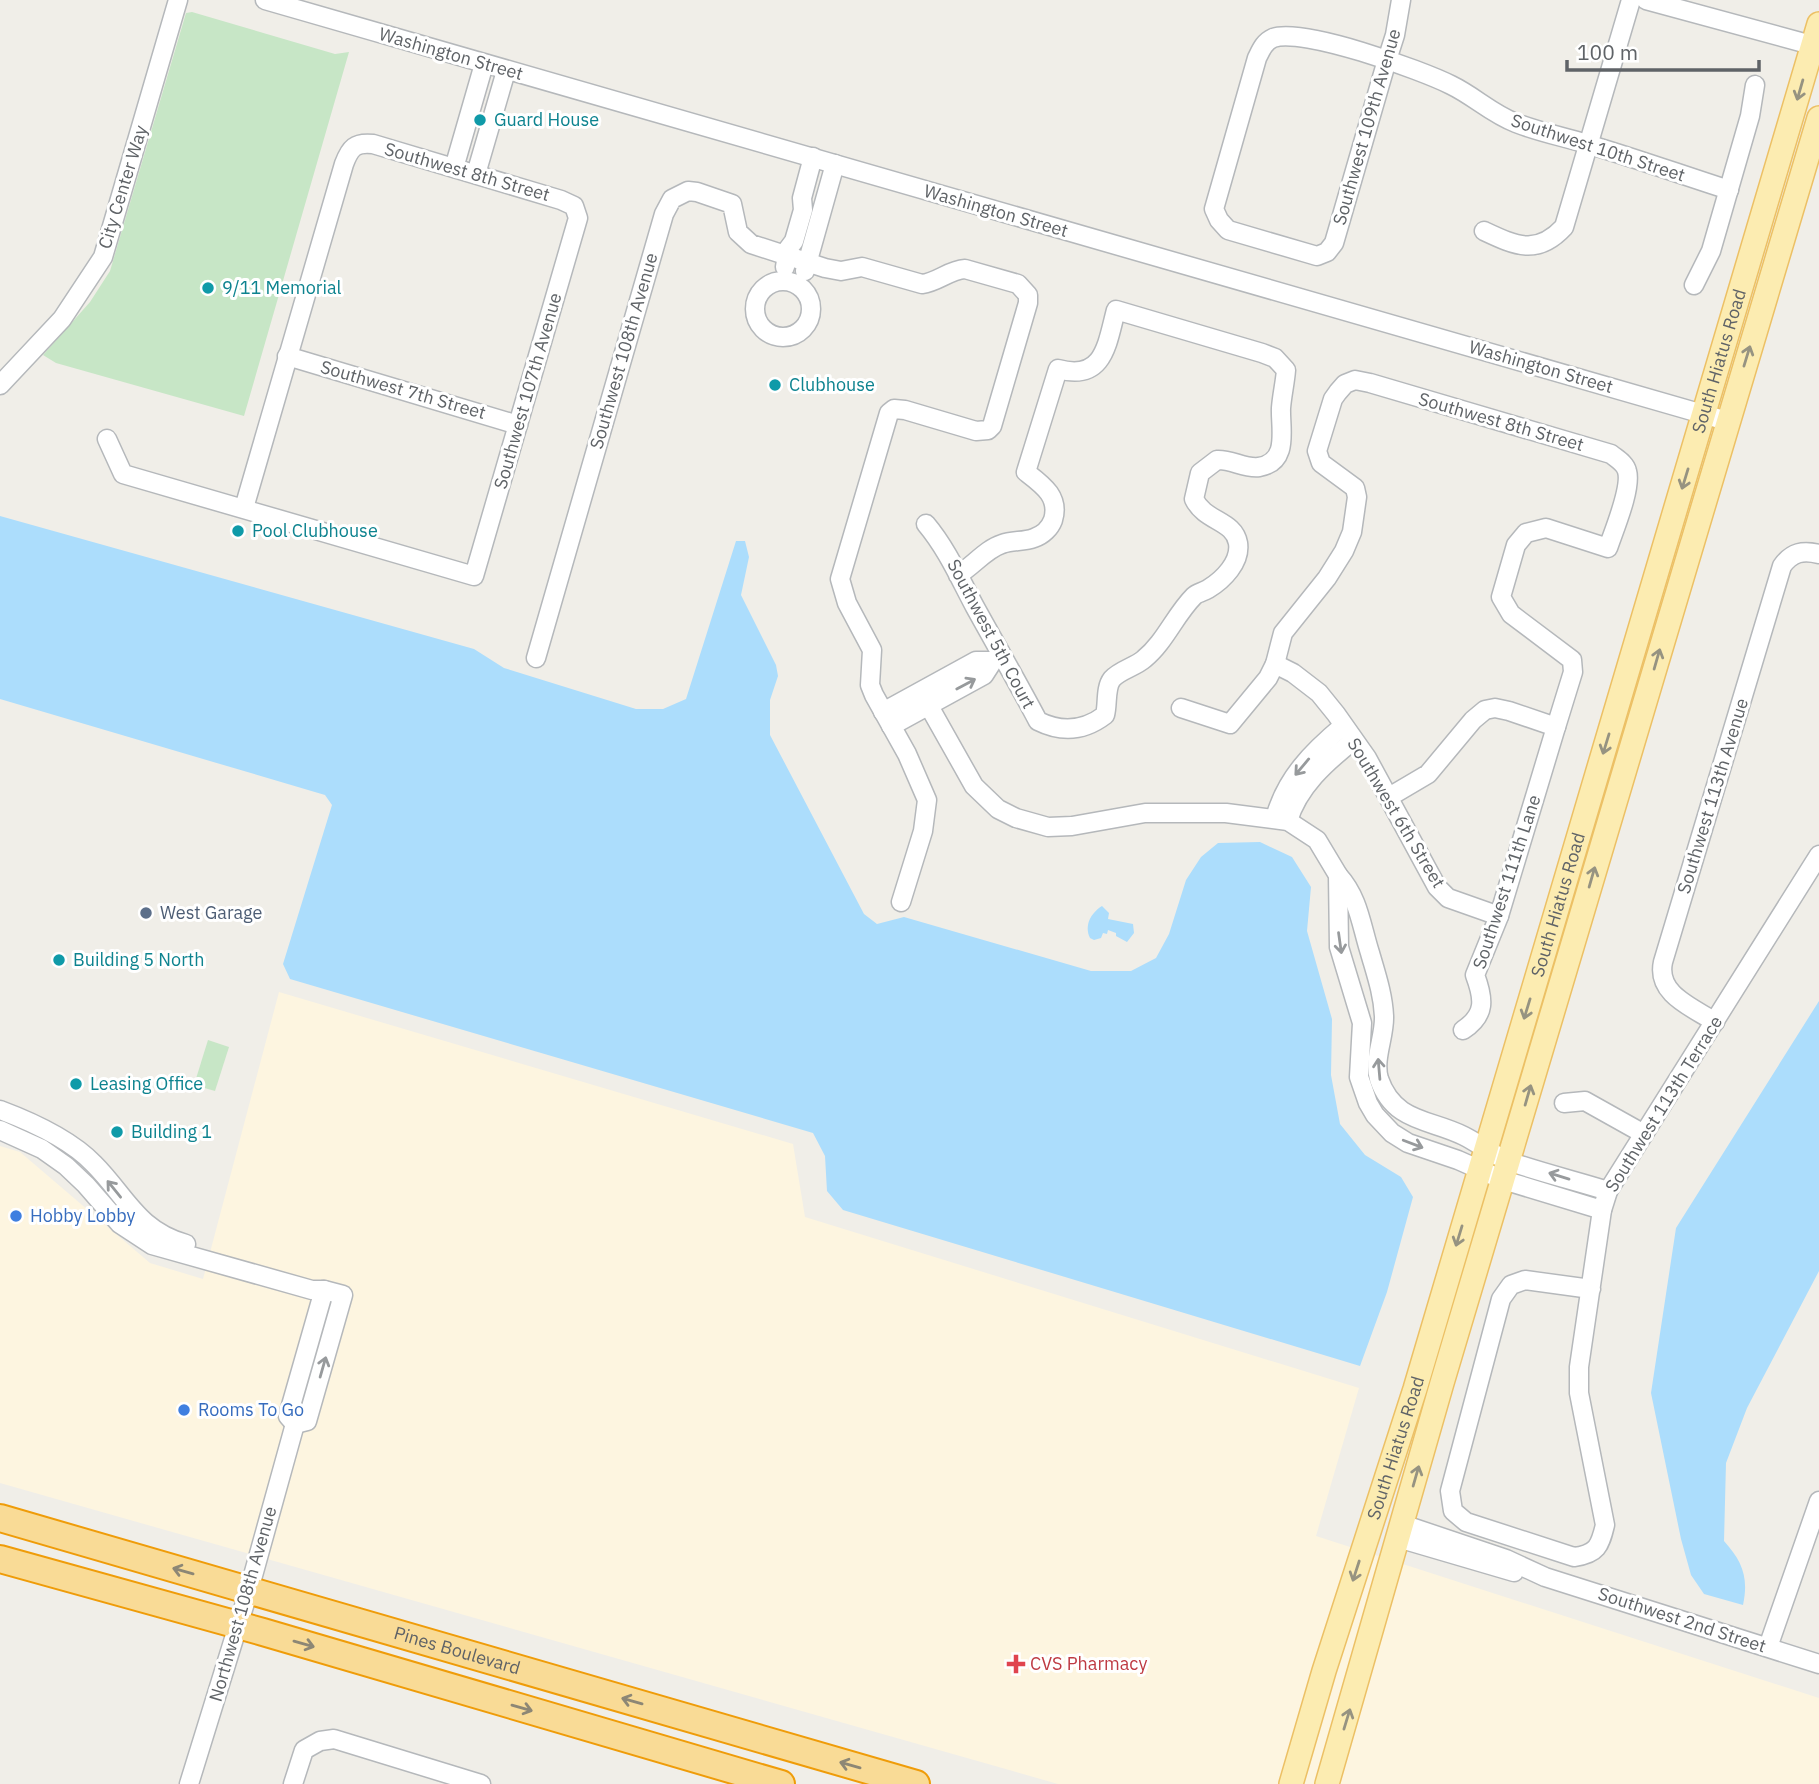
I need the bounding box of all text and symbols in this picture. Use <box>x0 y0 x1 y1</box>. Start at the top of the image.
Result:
street label: Washington Street <box>376 22 526 85</box>
street label: Southwest 109th Avenue <box>1327 26 1406 228</box>
scale bar <box>1567 28 1759 72</box>
text: 100 m <box>1577 38 1638 66</box>
one-way arrow <box>1792 79 1805 101</box>
place label: Guard House <box>494 108 599 131</box>
street label: Southwest 10th Street <box>1508 108 1688 187</box>
marker: Guard House <box>472 112 488 128</box>
street label: City Center Way <box>93 122 152 251</box>
street label: Southwest 8th Street <box>382 137 552 206</box>
street label: Washington Street <box>921 179 1071 242</box>
street label: Southwest 108th Avenue <box>584 250 663 452</box>
place label: 9/11 Memorial <box>222 276 342 299</box>
marker: 9/11 Memorial <box>200 280 216 296</box>
street label: South Hiatus Road <box>1687 286 1751 436</box>
street label: Southwest 107th Avenue <box>488 290 567 492</box>
street label: Washington Street <box>1466 335 1616 398</box>
one-way arrow <box>1742 345 1755 367</box>
street label: Southwest 7th Street <box>318 355 488 424</box>
place label: Clubhouse <box>789 373 875 396</box>
marker: Clubhouse <box>767 377 783 393</box>
street label: Southwest 8th Street <box>1416 387 1586 456</box>
one-way arrow <box>1678 468 1691 490</box>
place label: Pool Clubhouse <box>252 519 378 542</box>
marker: Pool Clubhouse <box>230 523 246 539</box>
street label: Southwest 5th Court <box>942 555 1041 712</box>
one-way arrow <box>1651 648 1664 670</box>
one-way arrow <box>955 677 976 690</box>
street label: Southwest 113th Avenue <box>1672 695 1753 896</box>
one-way arrow <box>1599 733 1612 755</box>
street label: Southwest 6th Street <box>1343 734 1450 892</box>
one-way arrow <box>1294 758 1310 776</box>
street label: Southwest 111th Lane <box>1467 792 1546 972</box>
street label: South Hiatus Road <box>1526 830 1590 980</box>
one-way arrow <box>1587 867 1600 889</box>
place label: West Garage <box>160 901 263 924</box>
marker: West Garage <box>138 905 154 921</box>
one-way arrow <box>1334 931 1347 954</box>
place label: Building 5 North <box>73 948 204 971</box>
marker: Building 5 North <box>51 952 67 968</box>
one-way arrow <box>1520 998 1533 1020</box>
street label: Southwest 113th Terrace <box>1600 1011 1727 1196</box>
one-way arrow <box>1372 1058 1385 1081</box>
place label: Leasing Office <box>90 1072 203 1095</box>
marker: Leasing Office <box>68 1076 84 1092</box>
one-way arrow <box>1522 1085 1535 1107</box>
place label: Building 1 <box>131 1120 212 1143</box>
marker: Building 1 <box>109 1124 125 1140</box>
one-way arrow <box>1402 1139 1424 1152</box>
one-way arrow <box>1548 1168 1570 1181</box>
one-way arrow <box>106 1180 121 1198</box>
place label: Hobby Lobby <box>30 1204 136 1227</box>
marker: Hobby Lobby <box>8 1208 24 1224</box>
one-way arrow <box>1451 1225 1464 1247</box>
one-way arrow <box>317 1356 330 1378</box>
street label: South Hiatus Road <box>1362 1373 1429 1523</box>
place label: Rooms To Go <box>198 1398 304 1421</box>
marker: Rooms To Go <box>176 1402 192 1418</box>
one-way arrow <box>1410 1465 1423 1487</box>
street label: Northwest 108th Avenue <box>204 1503 281 1704</box>
one-way arrow <box>1348 1559 1361 1581</box>
one-way arrow <box>172 1564 194 1577</box>
street label: Southwest 2nd Street <box>1595 1582 1769 1658</box>
street label: Pines Boulevard <box>391 1621 523 1680</box>
one-way arrow <box>292 1639 314 1652</box>
place label: CVS Pharmacy <box>1030 1652 1147 1675</box>
marker: CVS Pharmacy <box>1008 1656 1024 1672</box>
one-way arrow <box>621 1694 643 1707</box>
one-way arrow <box>510 1702 533 1715</box>
one-way arrow <box>1341 1708 1354 1730</box>
one-way arrow <box>839 1758 862 1771</box>

